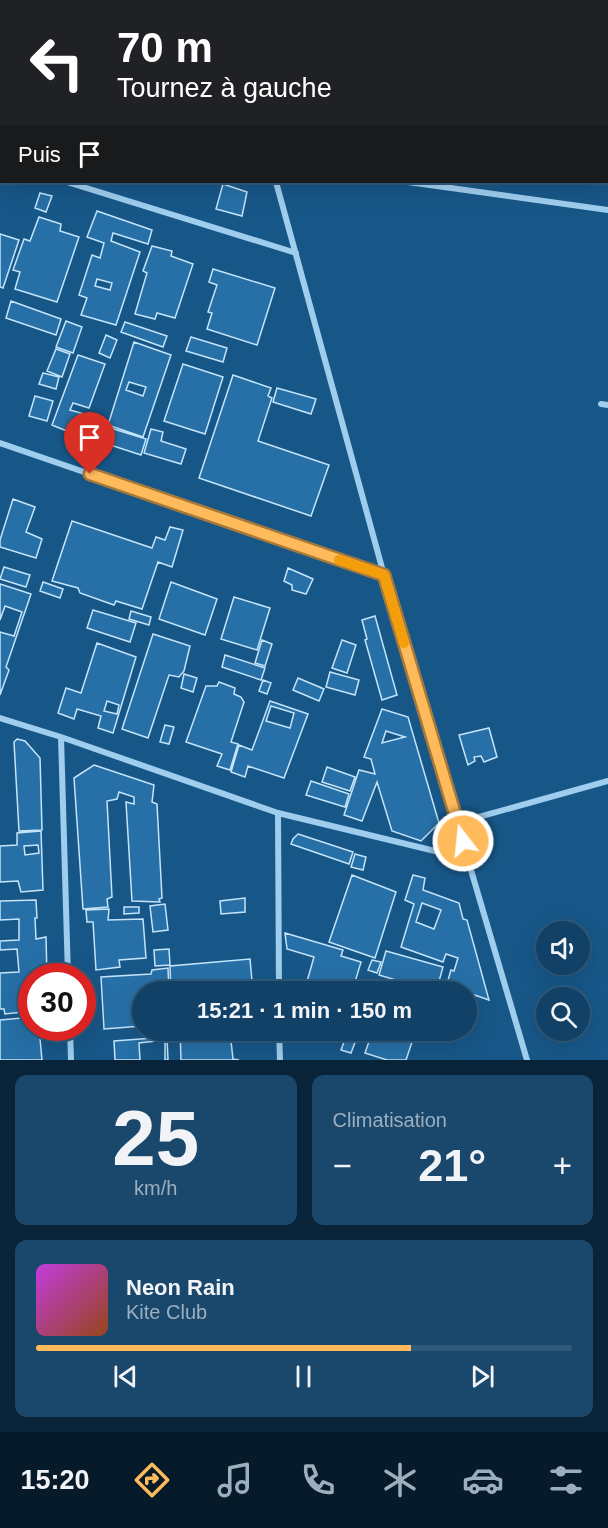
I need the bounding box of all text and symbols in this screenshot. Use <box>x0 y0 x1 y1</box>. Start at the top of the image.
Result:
icon: left <box>18 24 96 102</box>
text: 70 m <box>117 24 213 71</box>
text: Tournez à gauche <box>117 73 332 103</box>
icon: arrive <box>73 138 106 171</box>
text: Puis <box>18 142 61 167</box>
pin <box>64 412 115 474</box>
icon: arrive <box>73 421 106 454</box>
position arrow <box>431 809 495 873</box>
map controls <box>536 921 590 1041</box>
button: sound <box>536 921 590 975</box>
speed limit sign: 30 <box>18 963 96 1041</box>
button: search <box>536 987 590 1041</box>
text: 15:21 · 1 min · 150 m <box>197 998 412 1023</box>
text: 25 <box>112 1094 199 1182</box>
text: Climatisation <box>333 1109 447 1131</box>
text: 21° <box>418 1140 486 1191</box>
text: − <box>333 1147 352 1184</box>
text: + <box>553 1147 572 1184</box>
text: km/h <box>134 1177 177 1199</box>
text: Neon Rain <box>126 1275 235 1300</box>
text: Kite Club <box>126 1301 207 1323</box>
icon: previous <box>109 1360 142 1393</box>
icon: pause <box>287 1360 320 1393</box>
icon: next <box>466 1360 499 1393</box>
icon: directions <box>131 1459 173 1501</box>
icon: music <box>214 1459 256 1501</box>
icon: phone <box>297 1459 339 1501</box>
icon: climate <box>379 1459 421 1501</box>
icon: car <box>462 1459 504 1501</box>
icon: filters <box>545 1459 587 1501</box>
text: 15:20 <box>20 1465 90 1495</box>

